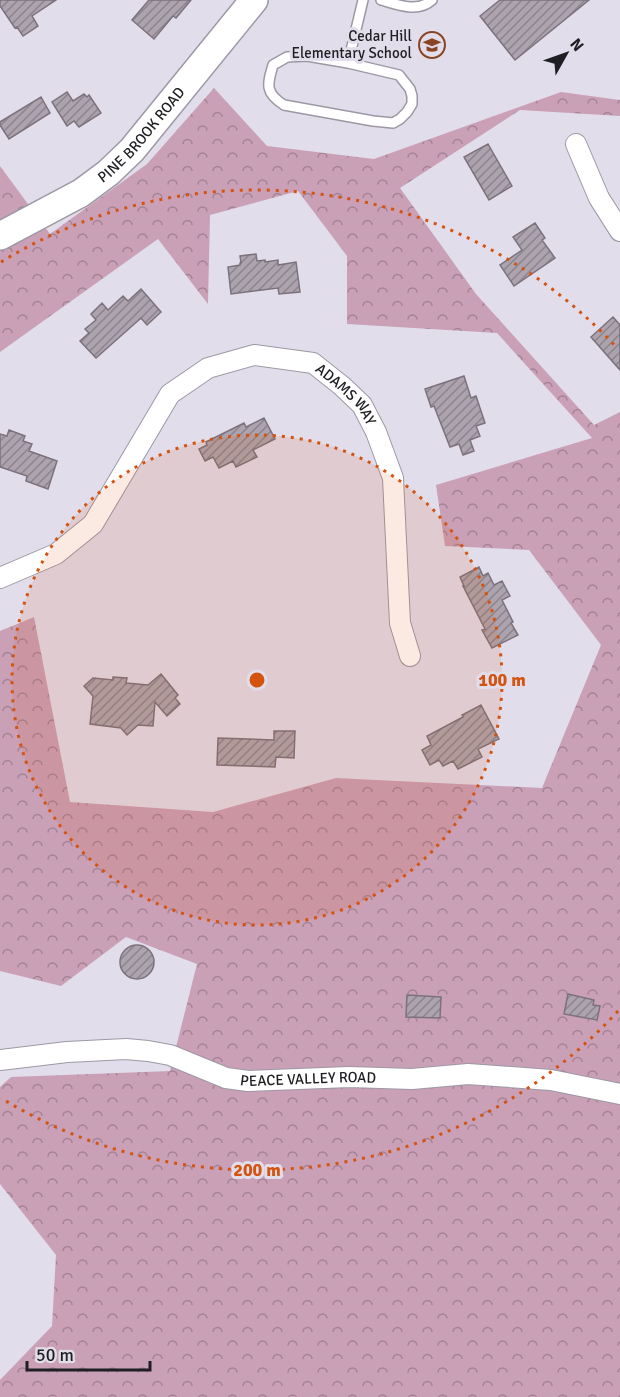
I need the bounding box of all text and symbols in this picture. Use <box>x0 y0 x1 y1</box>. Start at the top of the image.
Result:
north arrow <box>536 24 596 84</box>
place label: Cedar Hill Elementary School <box>291 27 412 62</box>
school or university icon: Cedar Hill Elementary School <box>417 30 447 60</box>
text: N <box>565 34 588 56</box>
street label: PINE BROOK ROAD <box>94 83 189 186</box>
street label: ADAMS WAY <box>312 360 380 429</box>
text: 100 m <box>478 669 526 691</box>
centre of rings <box>247 670 267 690</box>
street label: PEACE VALLEY ROAD <box>239 1068 376 1090</box>
text: 200 m <box>233 1159 281 1181</box>
scale bar <box>27 1334 150 1372</box>
text: 50 m <box>36 1344 74 1366</box>

